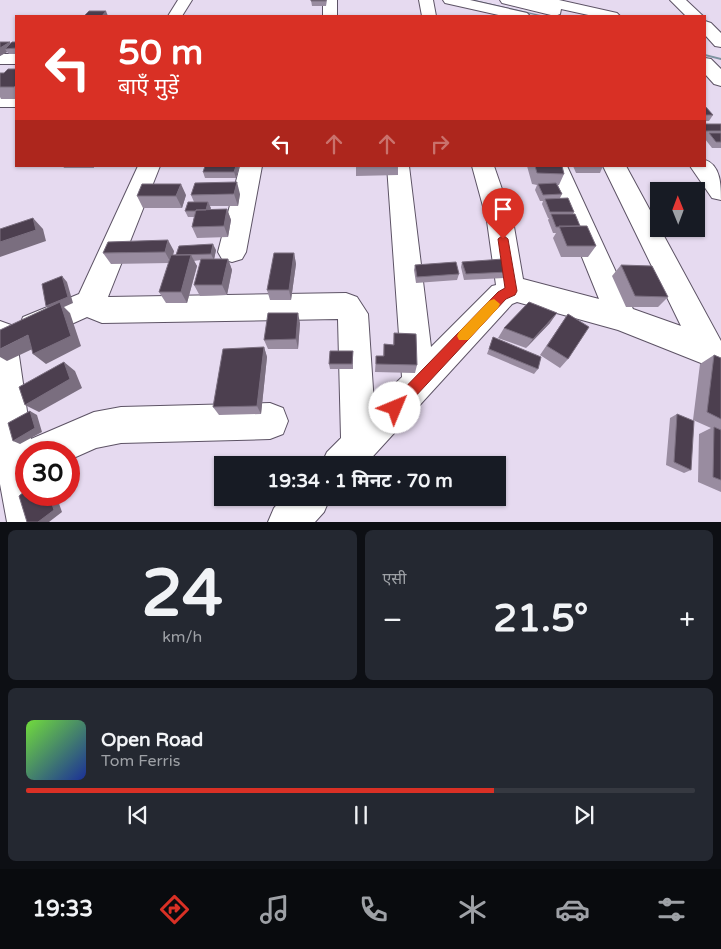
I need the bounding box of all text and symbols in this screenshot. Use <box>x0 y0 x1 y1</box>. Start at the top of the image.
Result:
text: 50 m <box>118 32 203 74</box>
icon: left <box>35 35 100 100</box>
text: बाएँ मुड़ें <box>118 74 179 100</box>
icon: left <box>267 130 295 158</box>
icon: ahead <box>320 130 348 158</box>
icon: ahead <box>373 130 401 158</box>
icon: right <box>426 130 454 158</box>
north arrow <box>650 182 705 238</box>
map controls <box>650 182 705 237</box>
pin <box>482 188 524 239</box>
icon: arrive <box>489 195 517 223</box>
position arrow <box>368 381 420 433</box>
speed limit sign: 30 <box>15 441 80 506</box>
text: 19:34 · 1 मिनट · 70 m <box>267 470 453 492</box>
text: 24 <box>141 555 223 634</box>
text: एसी <box>383 569 406 589</box>
text: 21.5° <box>493 596 588 642</box>
text: − <box>383 603 402 637</box>
text: + <box>679 603 695 637</box>
text: km/h <box>162 627 202 647</box>
text: Open Road <box>101 729 203 751</box>
text: Tom Ferris <box>101 751 180 771</box>
icon: previous <box>124 801 152 829</box>
icon: pause <box>347 801 375 829</box>
icon: next <box>570 801 598 829</box>
icon: directions <box>157 892 192 927</box>
icon: music <box>257 892 292 927</box>
icon: phone <box>356 892 391 927</box>
icon: climate <box>455 892 490 927</box>
icon: car <box>555 892 590 927</box>
icon: filters <box>654 892 689 927</box>
text: 19:33 <box>32 896 93 922</box>

